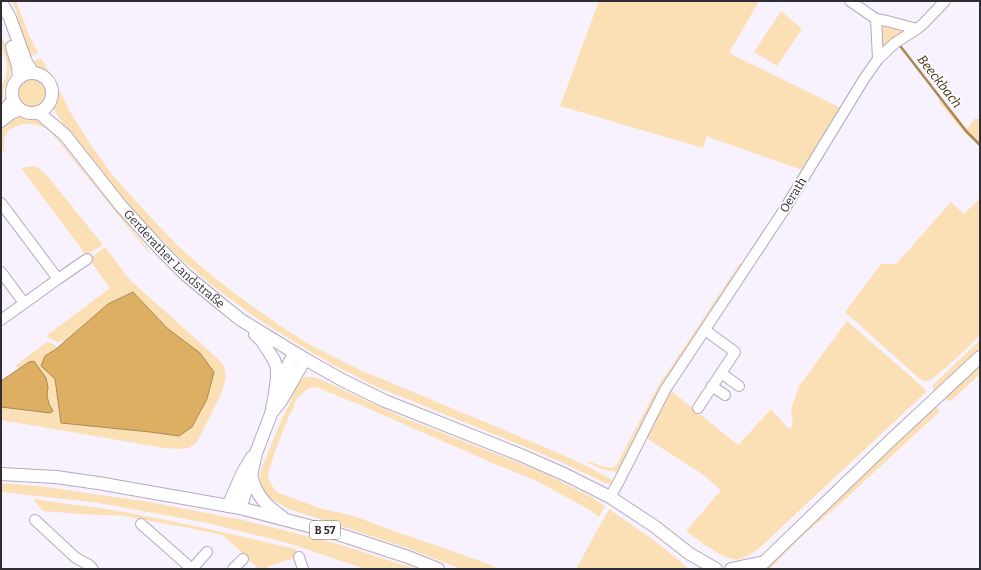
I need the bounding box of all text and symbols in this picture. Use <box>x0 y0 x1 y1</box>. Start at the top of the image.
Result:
water label: Beeckbach <box>914 52 965 111</box>
street label: Oerath <box>777 174 809 215</box>
street label: Gerderather Landstraße <box>121 207 227 311</box>
road number: B 57 <box>310 521 340 539</box>

